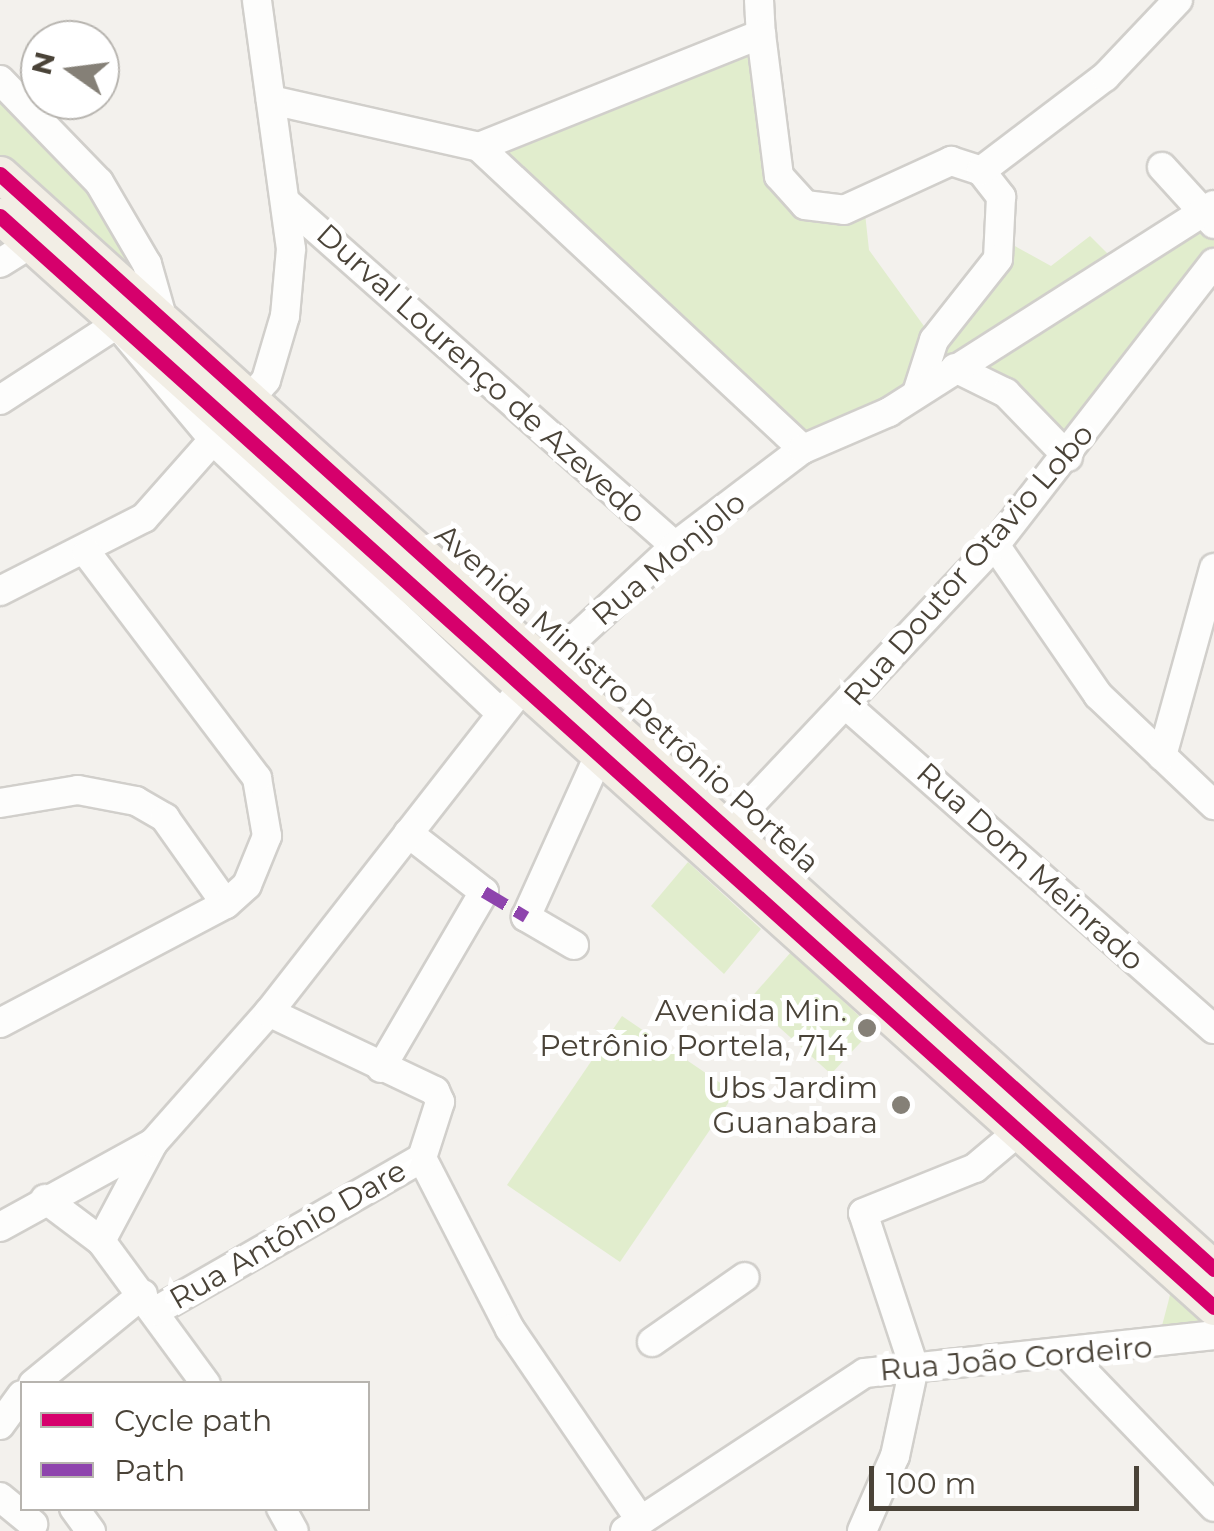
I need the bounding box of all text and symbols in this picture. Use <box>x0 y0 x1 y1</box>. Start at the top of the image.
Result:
north arrow <box>20 20 120 120</box>
text: N <box>24 48 62 78</box>
street label: Durval Lourenço de Azevedo <box>309 217 653 531</box>
street label: Rua Doutor Otavio Lobo <box>837 417 1101 713</box>
street label: Rua Monjolo <box>585 484 753 634</box>
street label: Avenida Ministro Petrônio Portela <box>428 517 826 881</box>
street label: Rua Dom Meinrado <box>909 755 1151 979</box>
place label: Avenida Min. Petrônio Portela, 714 <box>539 993 847 1064</box>
marker: Avenida Min. Petrônio Portela, 714 <box>856 1017 878 1039</box>
place label: Ubs Jardim Guanabara <box>707 1070 878 1140</box>
marker: Ubs Jardim Guanabara <box>888 1092 914 1118</box>
street label: Rua Antônio Dare <box>163 1153 413 1317</box>
street label: Rua João Cordeiro <box>878 1329 1154 1389</box>
legend <box>20 1381 370 1511</box>
text: Cycle path <box>114 1402 272 1439</box>
scale bar <box>874 1446 1144 1508</box>
text: Path <box>114 1452 185 1489</box>
text: 100 m <box>886 1465 976 1502</box>

